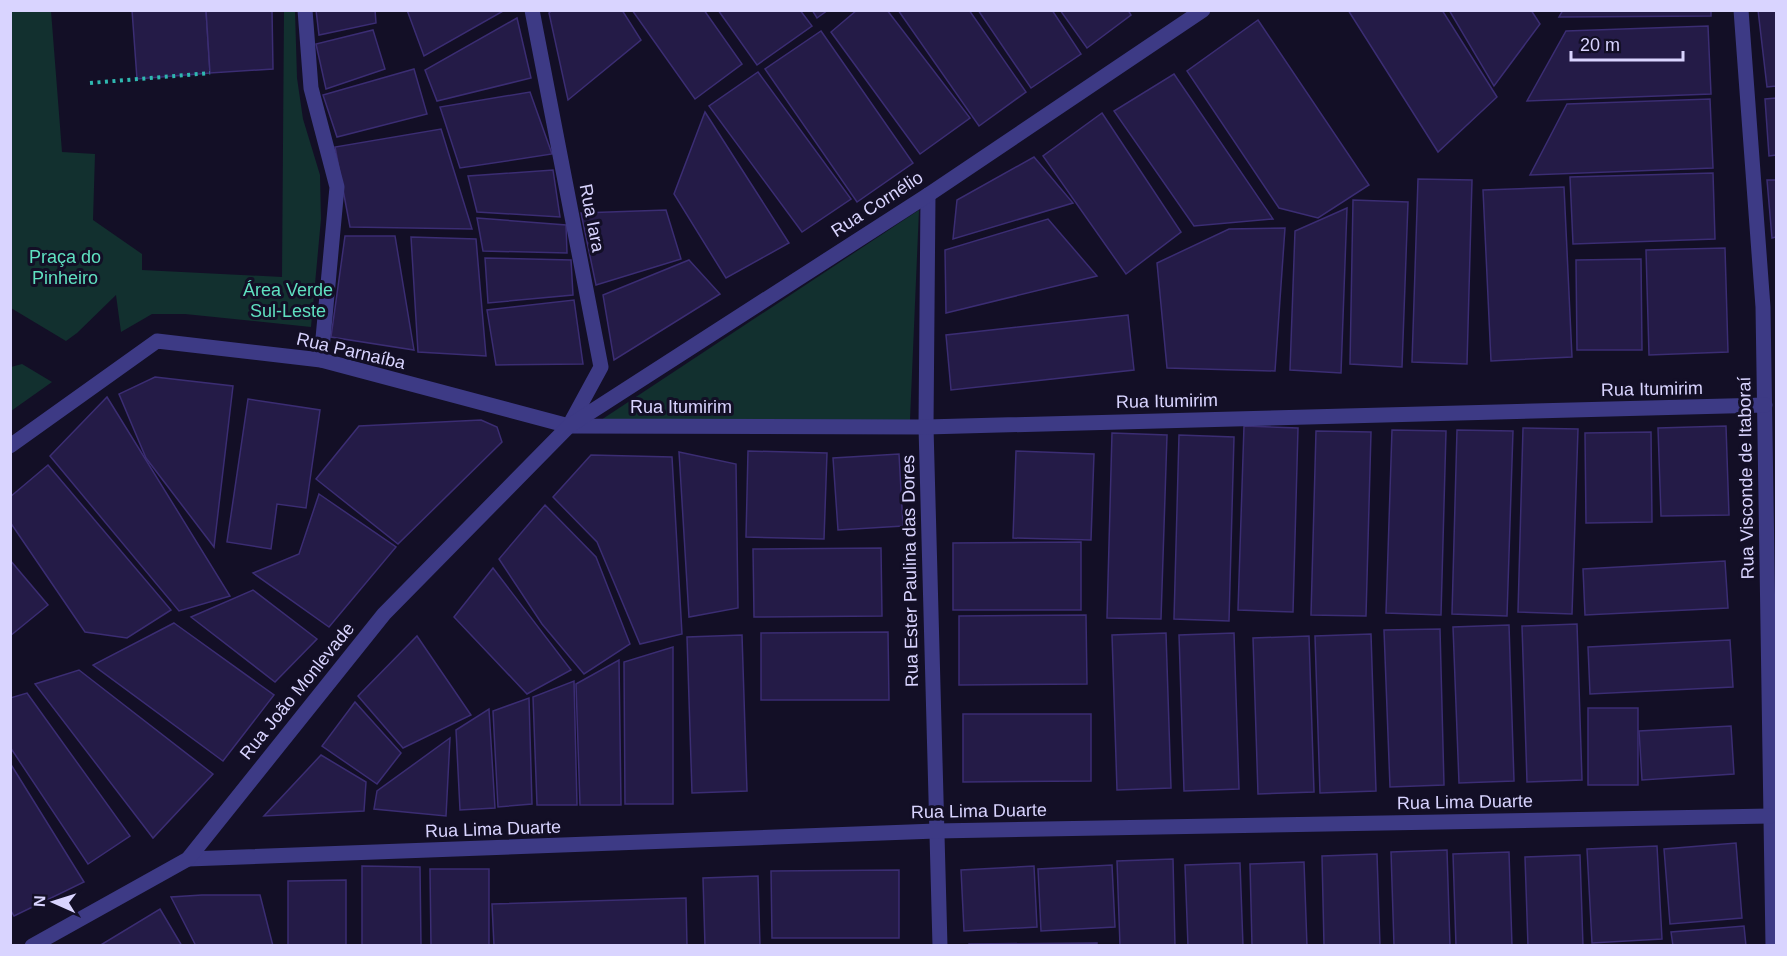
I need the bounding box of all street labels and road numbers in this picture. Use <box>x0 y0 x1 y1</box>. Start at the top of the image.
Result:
street label: Rua Cornélio <box>827 167 927 241</box>
street label: Rua Iara <box>576 182 609 255</box>
street label: Rua Parnaíba <box>295 329 408 373</box>
street label: Rua Visconde de Itaboraí <box>1734 376 1758 580</box>
street label: Rua Itumirim <box>1601 378 1703 400</box>
street label: Rua Itumirim <box>1116 390 1218 412</box>
street label: Rua Itumirim <box>630 397 732 417</box>
street label: Rua Ester Paulina das Dores <box>898 455 922 687</box>
street label: Rua João Monlevade <box>236 619 358 763</box>
street label: Rua Lima Duarte <box>1397 791 1533 813</box>
street label: Rua Lima Duarte <box>911 800 1047 822</box>
street label: Rua Lima Duarte <box>425 817 561 841</box>

